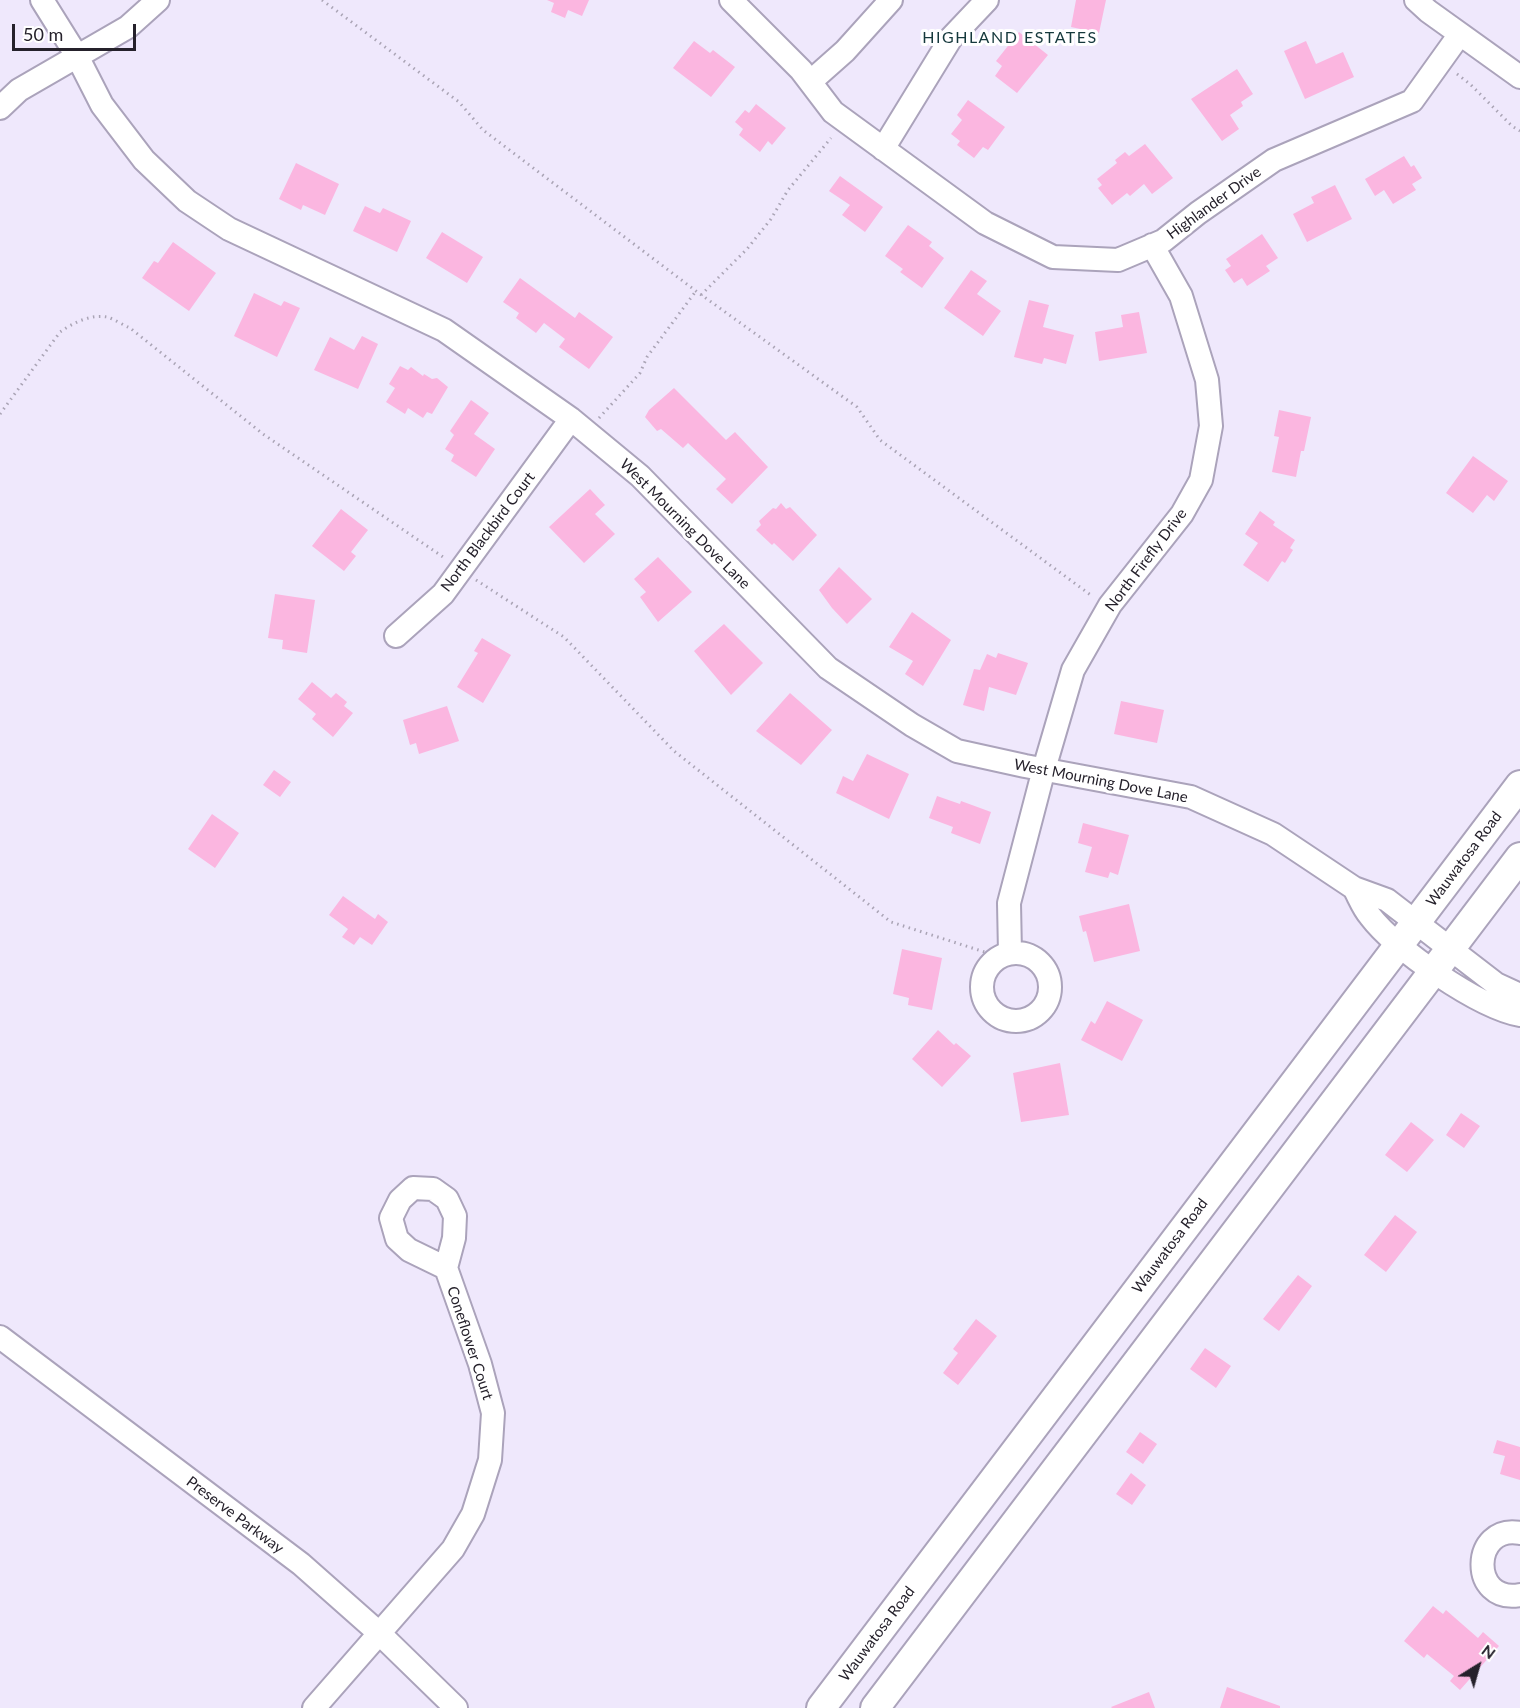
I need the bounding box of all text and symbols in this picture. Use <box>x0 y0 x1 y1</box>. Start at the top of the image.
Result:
scale bar <box>15 12 140 50</box>
text: 50 m <box>23 23 63 45</box>
district label: HIGHLAND ESTATES <box>922 28 1098 48</box>
street label: Highlander Drive <box>1163 163 1265 243</box>
street label: West Mourning Dove Lane <box>616 455 754 593</box>
street label: North Blackbird Court <box>437 469 539 595</box>
street label: North Firefly Drive <box>1102 505 1190 615</box>
street label: West Mourning Dove Lane <box>1013 755 1189 807</box>
street label: Wauwatosa Road <box>1422 808 1506 910</box>
street label: Wauwatosa Road <box>1128 1195 1212 1297</box>
street label: Coneflower Court <box>443 1284 497 1402</box>
street label: Preserve Parkway <box>183 1473 287 1557</box>
street label: Wauwatosa Road <box>835 1583 919 1685</box>
north arrow <box>1448 1636 1508 1696</box>
text: N <box>1478 1640 1500 1663</box>

